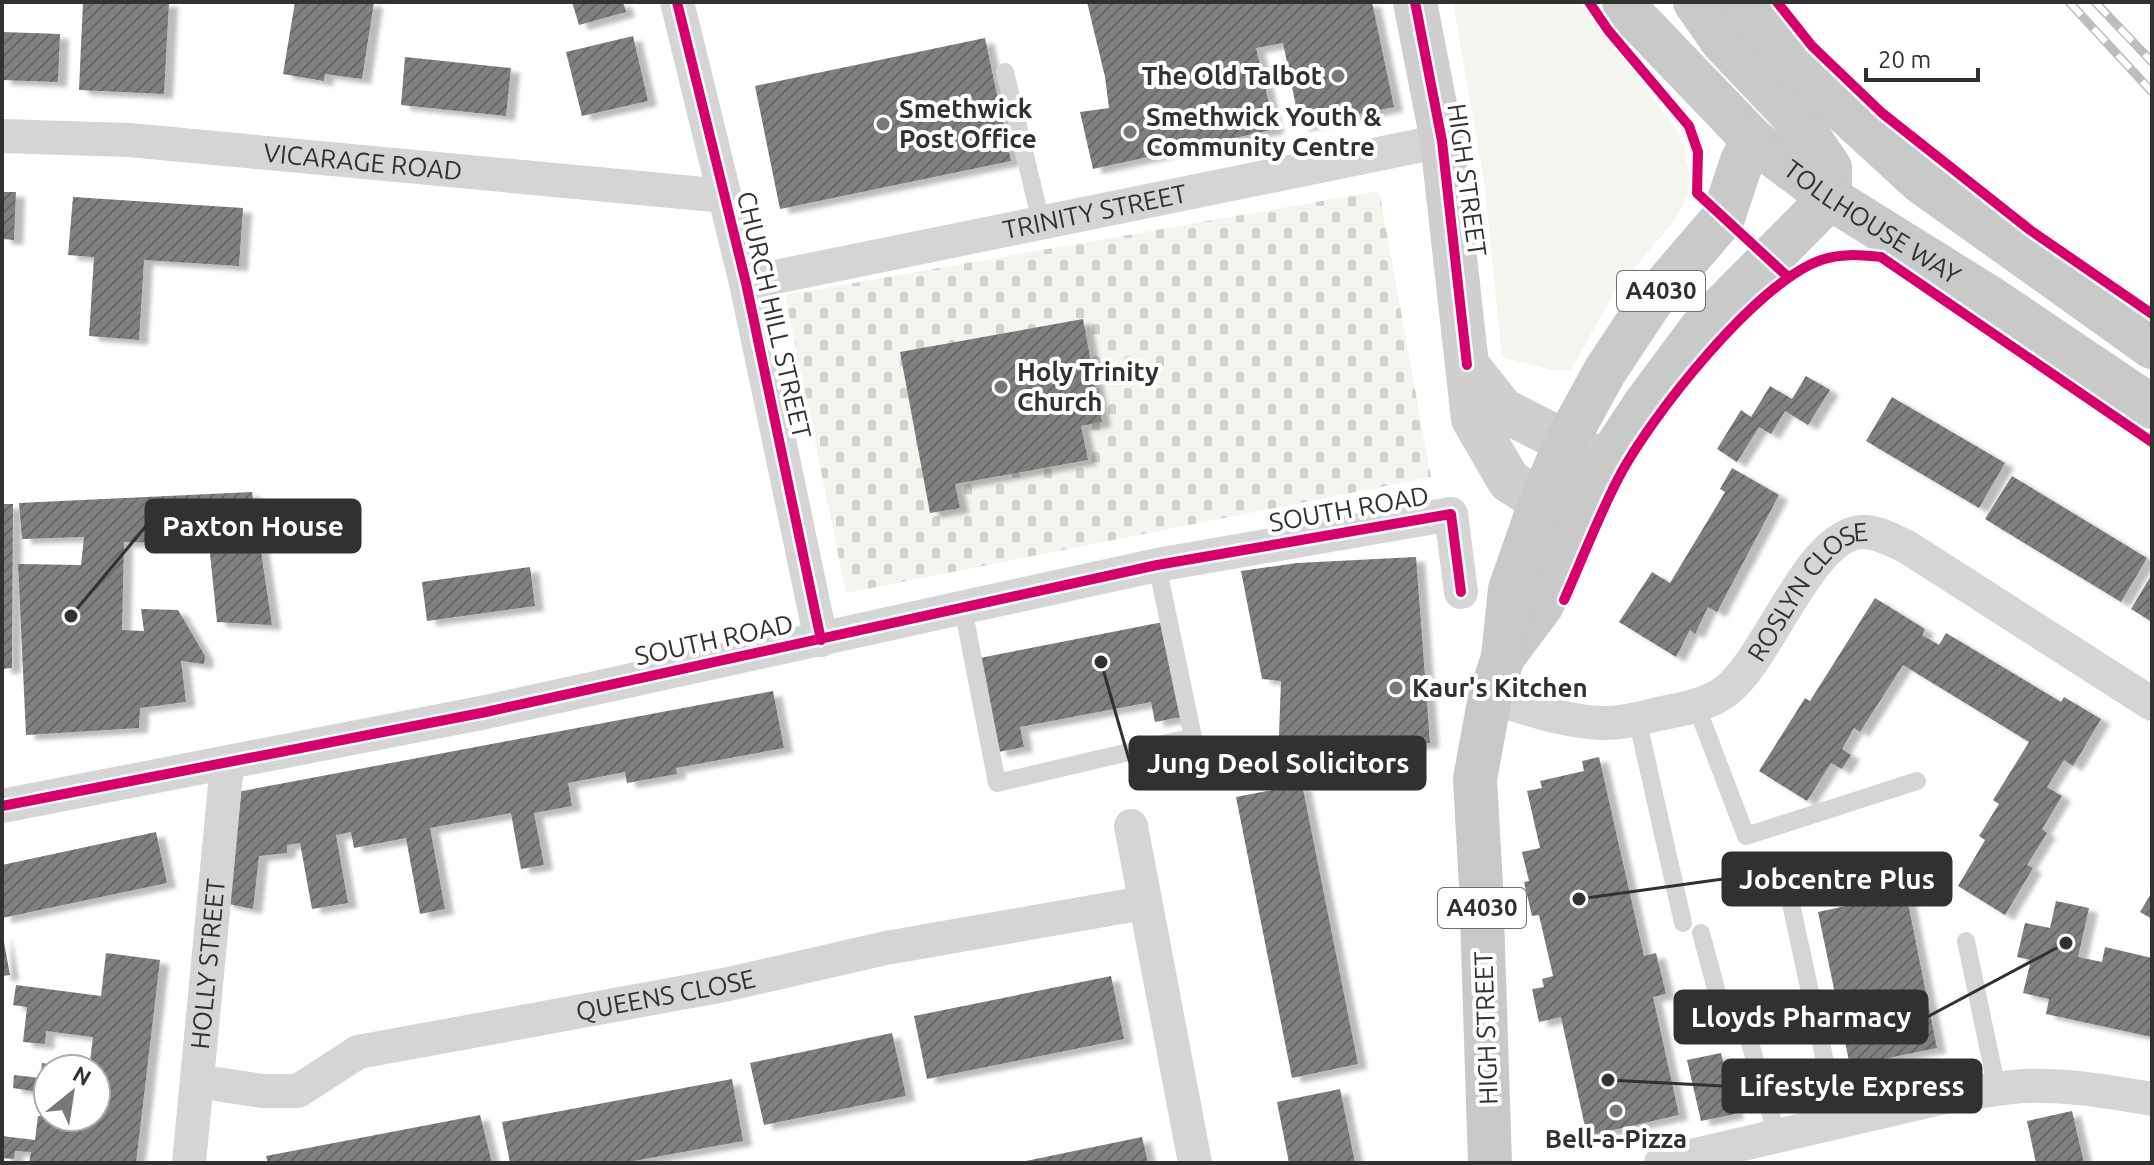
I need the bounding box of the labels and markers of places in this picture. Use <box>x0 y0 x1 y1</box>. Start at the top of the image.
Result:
place label: The Old Talbot <box>1142 61 1322 90</box>
marker: The Old Talbot <box>1329 67 1347 85</box>
place label: Smethwick Post Office <box>899 94 1037 153</box>
place label: Smethwick Youth & Community Centre <box>1146 102 1382 161</box>
marker: Smethwick Post Office <box>874 115 892 133</box>
marker: Smethwick Youth & Community Centre <box>1121 123 1139 141</box>
place label: Holy Trinity Church <box>1017 357 1159 416</box>
marker: Holy Trinity Church <box>992 378 1010 396</box>
callout: Paxton House <box>146 500 360 552</box>
place label: Kaur's Kitchen <box>1412 673 1588 702</box>
marker: Kaur's Kitchen <box>1387 679 1405 697</box>
callout: Jung Deol Solicitors <box>1130 737 1425 789</box>
callout: Jobcentre Plus <box>1723 853 1951 905</box>
callout: Lloyds Pharmacy <box>1675 991 1927 1043</box>
callout: Lifestyle Express <box>1723 1060 1981 1112</box>
marker: Bell-a-Pizza <box>1607 1102 1625 1120</box>
place label: Bell-a-Pizza <box>1545 1124 1687 1153</box>

